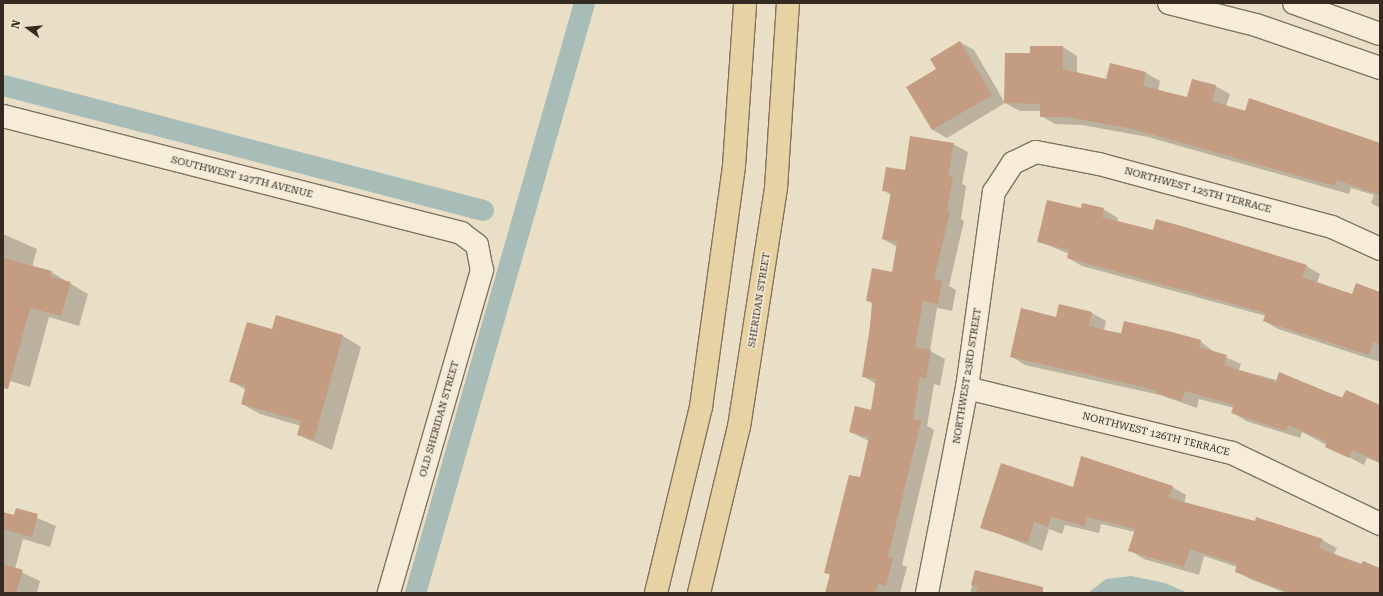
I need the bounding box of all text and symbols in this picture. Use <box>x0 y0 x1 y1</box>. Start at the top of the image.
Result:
north arrow <box>8 8 48 48</box>
text: N <box>9 19 23 30</box>
street label: SOUTHWEST 127TH AVENUE <box>170 154 314 200</box>
street label: NORTHWEST 125TH TERRACE <box>1123 165 1273 215</box>
street label: SHERIDAN STREET <box>746 252 772 348</box>
street label: NORTHWEST 23RD STREET <box>950 307 984 445</box>
street label: OLD SHERIDAN STREET <box>417 360 461 478</box>
street label: NORTHWEST 126TH TERRACE <box>1081 410 1231 458</box>

